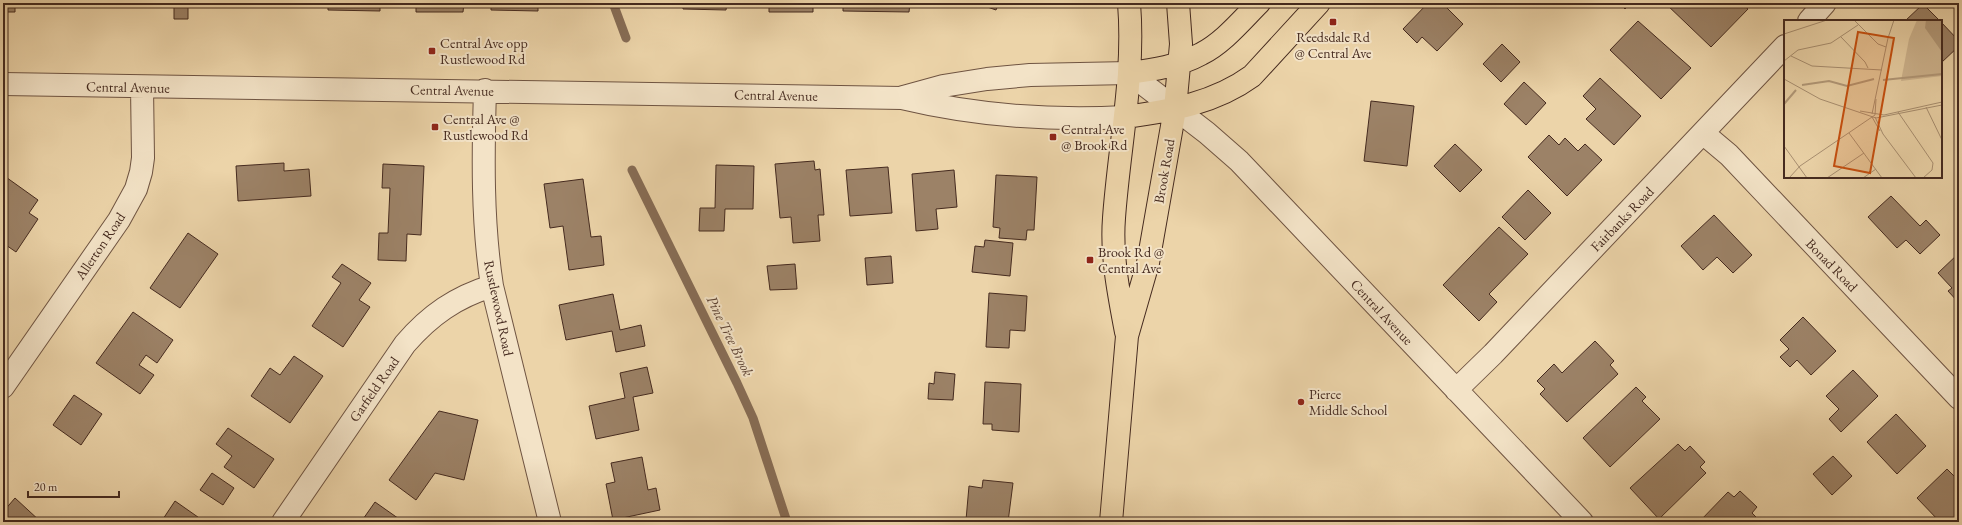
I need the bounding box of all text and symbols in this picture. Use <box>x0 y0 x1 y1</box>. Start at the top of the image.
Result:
marker: Reedsdale Rd @ Central Ave <box>1328 17 1338 27</box>
inset map <box>1784 20 1942 178</box>
place label: Reedsdale Rd @ Central Ave <box>1295 28 1372 62</box>
place label: Central Ave opp Rustlewood Rd <box>440 34 528 68</box>
marker: Central Ave opp Rustlewood Rd <box>427 46 437 56</box>
street label: Central Avenue <box>86 77 171 97</box>
street label: Central Avenue <box>410 80 495 100</box>
street label: Central Avenue <box>734 85 819 105</box>
place label: Central Ave @ Rustlewood Rd <box>443 110 529 144</box>
place label: Central Ave @ Brook Rd <box>1061 120 1128 154</box>
marker: Central Ave @ Rustlewood Rd <box>430 122 440 132</box>
marker: Central Ave @ Brook Rd <box>1048 132 1058 142</box>
street label: Brook Road <box>1149 136 1179 205</box>
street label: Fairbanks Road <box>1587 182 1658 255</box>
street label: Allerton Road <box>70 208 130 284</box>
street label: Bonad Road <box>1802 235 1862 296</box>
place label: Brook Rd @ Central Ave <box>1098 243 1164 277</box>
marker: Brook Rd @ Central Ave <box>1085 255 1095 265</box>
street label: Rustlewood Road <box>480 258 518 358</box>
street label: Central Avenue <box>1347 275 1418 349</box>
water label: Pine Tree Brook <box>703 292 758 380</box>
street label: Garfield Road <box>345 352 404 425</box>
place label: Pierce Middle School <box>1309 385 1388 419</box>
marker: Pierce Middle School <box>1296 397 1306 407</box>
scale bar <box>28 473 119 499</box>
text: 20 m <box>34 479 58 495</box>

